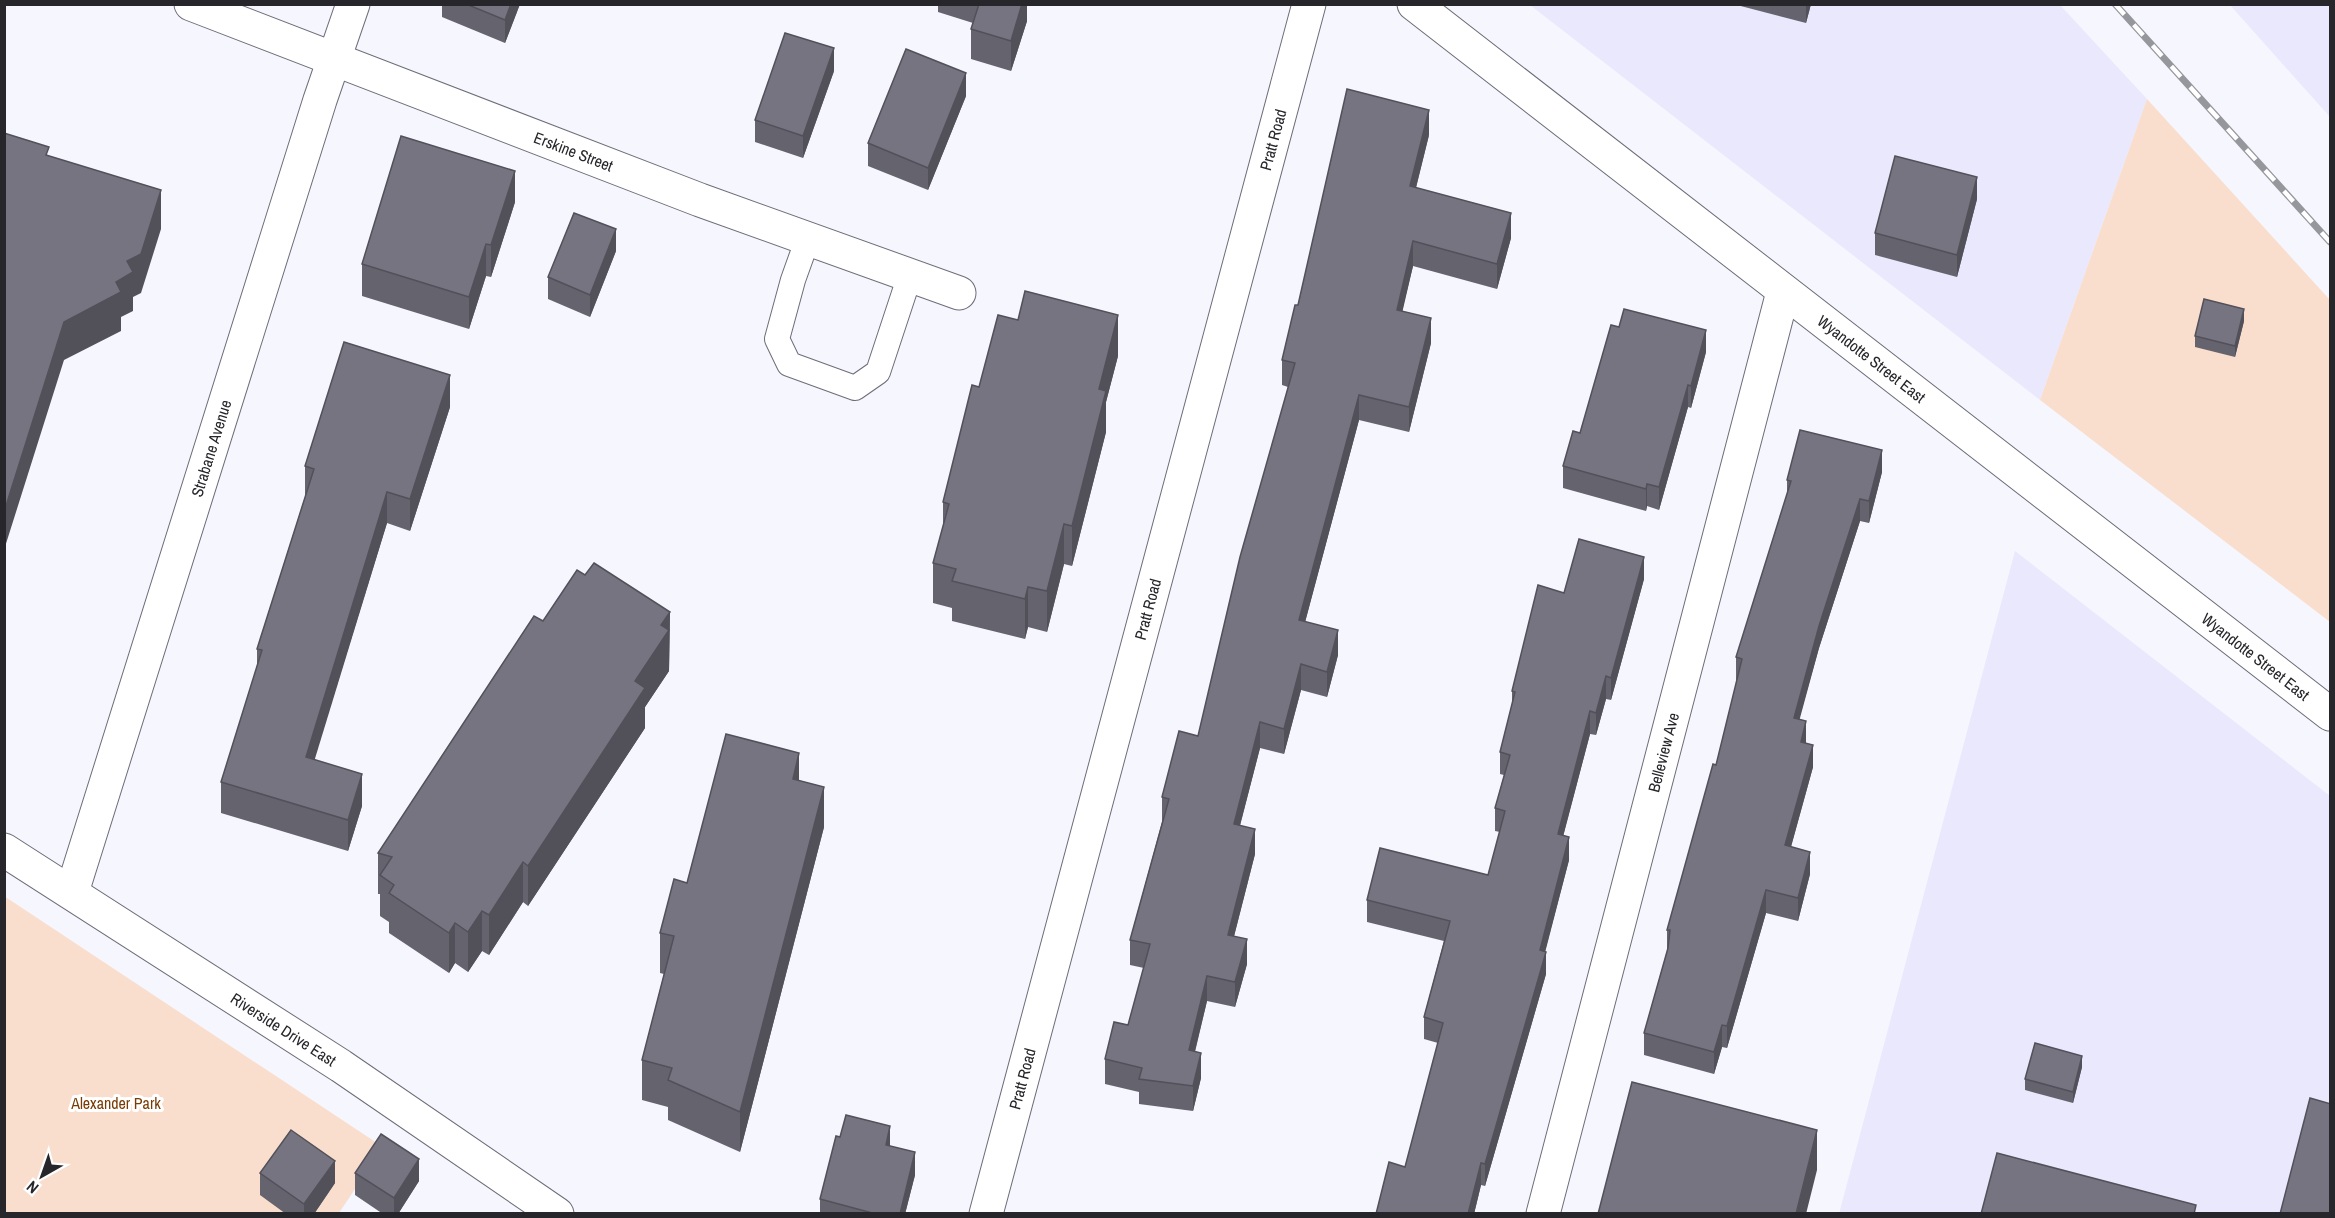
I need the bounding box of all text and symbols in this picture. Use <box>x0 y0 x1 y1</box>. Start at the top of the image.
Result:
street label: Pratt Road <box>1254 106 1292 173</box>
street label: Erskine Street <box>531 126 617 177</box>
street label: Wyandotte Street East <box>1813 310 1931 408</box>
street label: Strabane Avenue <box>185 397 236 499</box>
street label: Pratt Road <box>1129 576 1166 642</box>
street label: Wyandotte Street East <box>2197 608 2315 706</box>
street label: Belleview Ave <box>1642 710 1684 795</box>
street label: Riverside Drive East <box>227 987 341 1071</box>
street label: Pratt Road <box>1003 1046 1041 1112</box>
park label: Alexander Park <box>70 1092 161 1114</box>
north arrow <box>12 1146 72 1206</box>
text: N <box>22 1176 43 1199</box>

